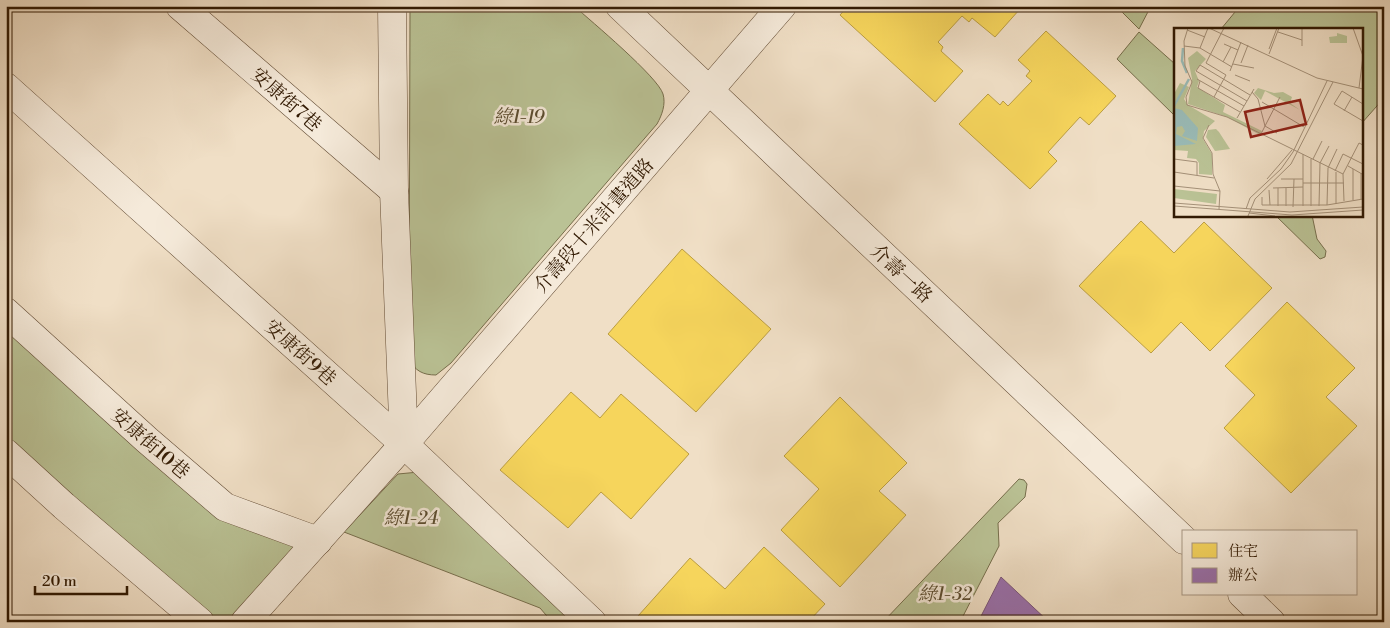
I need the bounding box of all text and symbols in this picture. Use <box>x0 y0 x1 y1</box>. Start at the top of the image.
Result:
inset map <box>1174 28 1362 216</box>
street label: 安康街7巷 <box>246 63 327 137</box>
park label: 綠1-19 <box>494 105 545 129</box>
street label: 介壽段十米計畫道路 <box>529 153 659 298</box>
street label: 介壽一路 <box>865 239 937 308</box>
street label: 安康街9巷 <box>260 315 341 391</box>
street label: 安康街10巷 <box>106 403 195 484</box>
park label: 綠1-24 <box>384 506 439 530</box>
legend <box>1182 530 1358 596</box>
text: 住宅 <box>1228 542 1258 561</box>
scale bar <box>35 563 128 595</box>
text: 辦公 <box>1228 566 1258 585</box>
text: 20 m <box>42 572 77 591</box>
park label: 綠1-32 <box>918 582 973 606</box>

